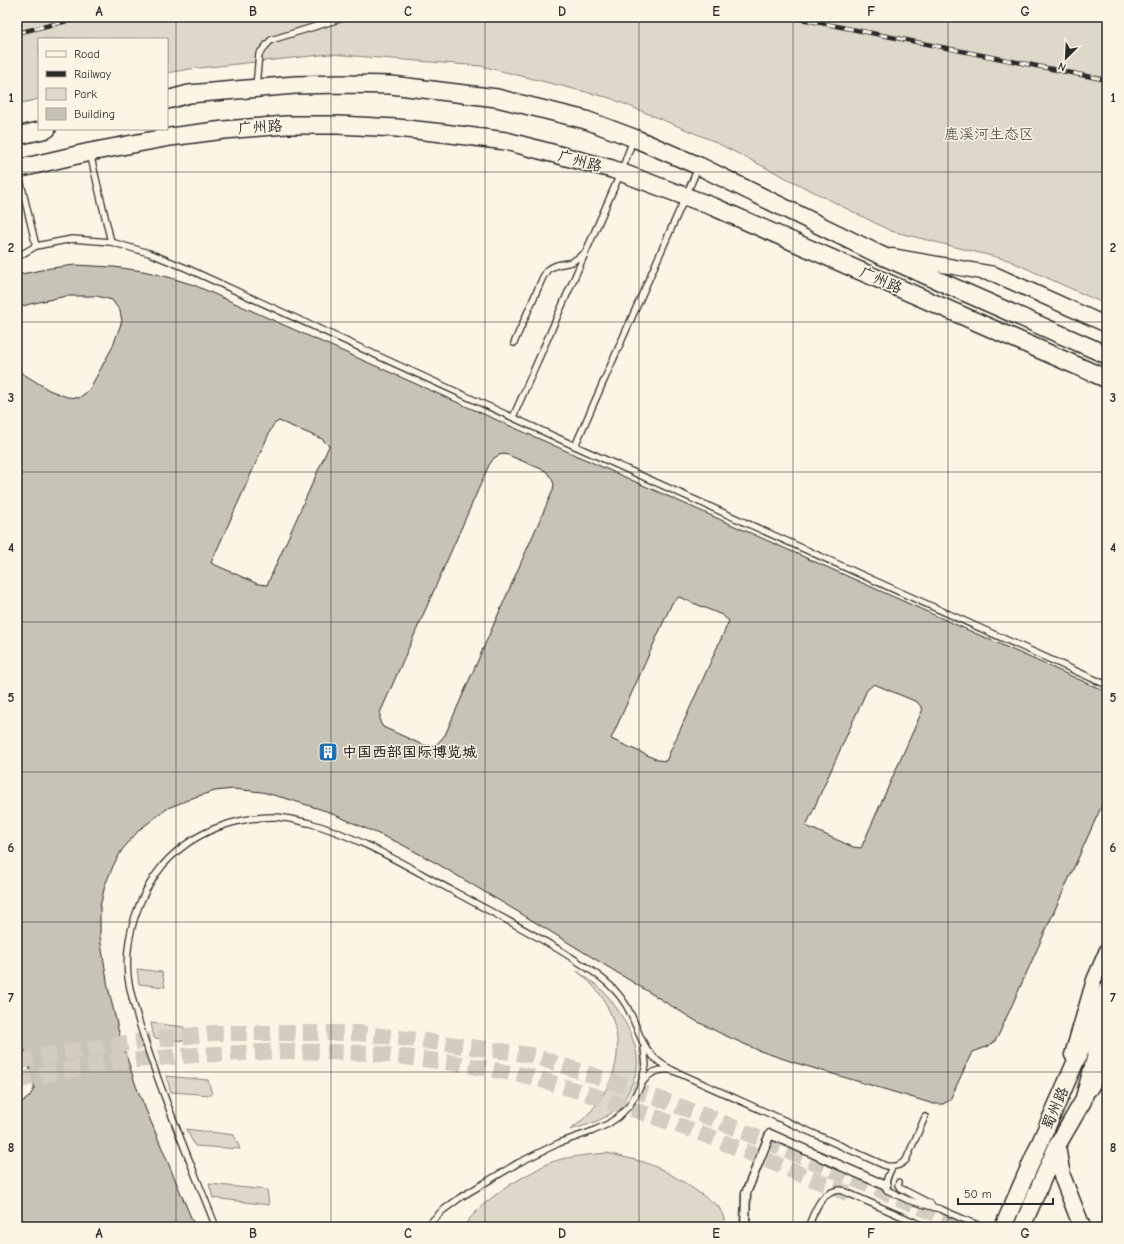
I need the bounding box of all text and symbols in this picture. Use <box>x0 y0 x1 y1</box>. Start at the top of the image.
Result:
text: A <box>95 4 103 19</box>
text: B <box>249 4 257 19</box>
text: C <box>404 4 412 19</box>
text: D <box>558 4 566 19</box>
text: E <box>712 4 720 19</box>
text: F <box>867 4 875 19</box>
text: G <box>1020 4 1030 19</box>
legend <box>38 38 168 130</box>
north arrow <box>1046 38 1086 78</box>
text: Road <box>74 47 100 61</box>
text: N <box>1056 59 1068 74</box>
text: Railway <box>74 67 112 81</box>
text: Park <box>74 87 97 101</box>
text: 1 <box>8 90 14 105</box>
text: 1 <box>1110 90 1116 105</box>
text: Building <box>74 107 115 121</box>
street label: 广州路 <box>237 116 283 138</box>
park label: 鹿溪河生态区 <box>944 125 1034 143</box>
street label: 广州路 <box>556 146 604 176</box>
text: 2 <box>8 240 14 255</box>
text: 2 <box>1110 240 1116 255</box>
street label: 广州路 <box>857 263 905 297</box>
text: 3 <box>8 390 14 405</box>
text: 3 <box>1110 390 1116 405</box>
text: 4 <box>8 540 14 555</box>
text: 4 <box>1110 540 1116 555</box>
text: 5 <box>8 690 15 705</box>
text: 5 <box>1110 690 1117 705</box>
building icon: 中国西部国际博览城 <box>317 741 339 763</box>
place label: 中国西部国际博览城 <box>342 743 477 761</box>
text: 6 <box>8 840 15 855</box>
text: 6 <box>1110 840 1117 855</box>
text: 7 <box>8 990 14 1005</box>
text: 7 <box>1110 990 1116 1005</box>
street label: 蜀州路 <box>1038 1084 1072 1132</box>
text: 8 <box>8 1140 14 1155</box>
text: 8 <box>1110 1140 1116 1155</box>
scale bar <box>958 1180 1053 1206</box>
text: 50 m <box>964 1187 992 1201</box>
text: A <box>95 1226 103 1241</box>
text: B <box>249 1226 257 1241</box>
text: C <box>404 1226 412 1241</box>
text: D <box>558 1226 566 1241</box>
text: E <box>712 1226 720 1241</box>
text: F <box>867 1226 875 1241</box>
text: G <box>1020 1226 1030 1241</box>

